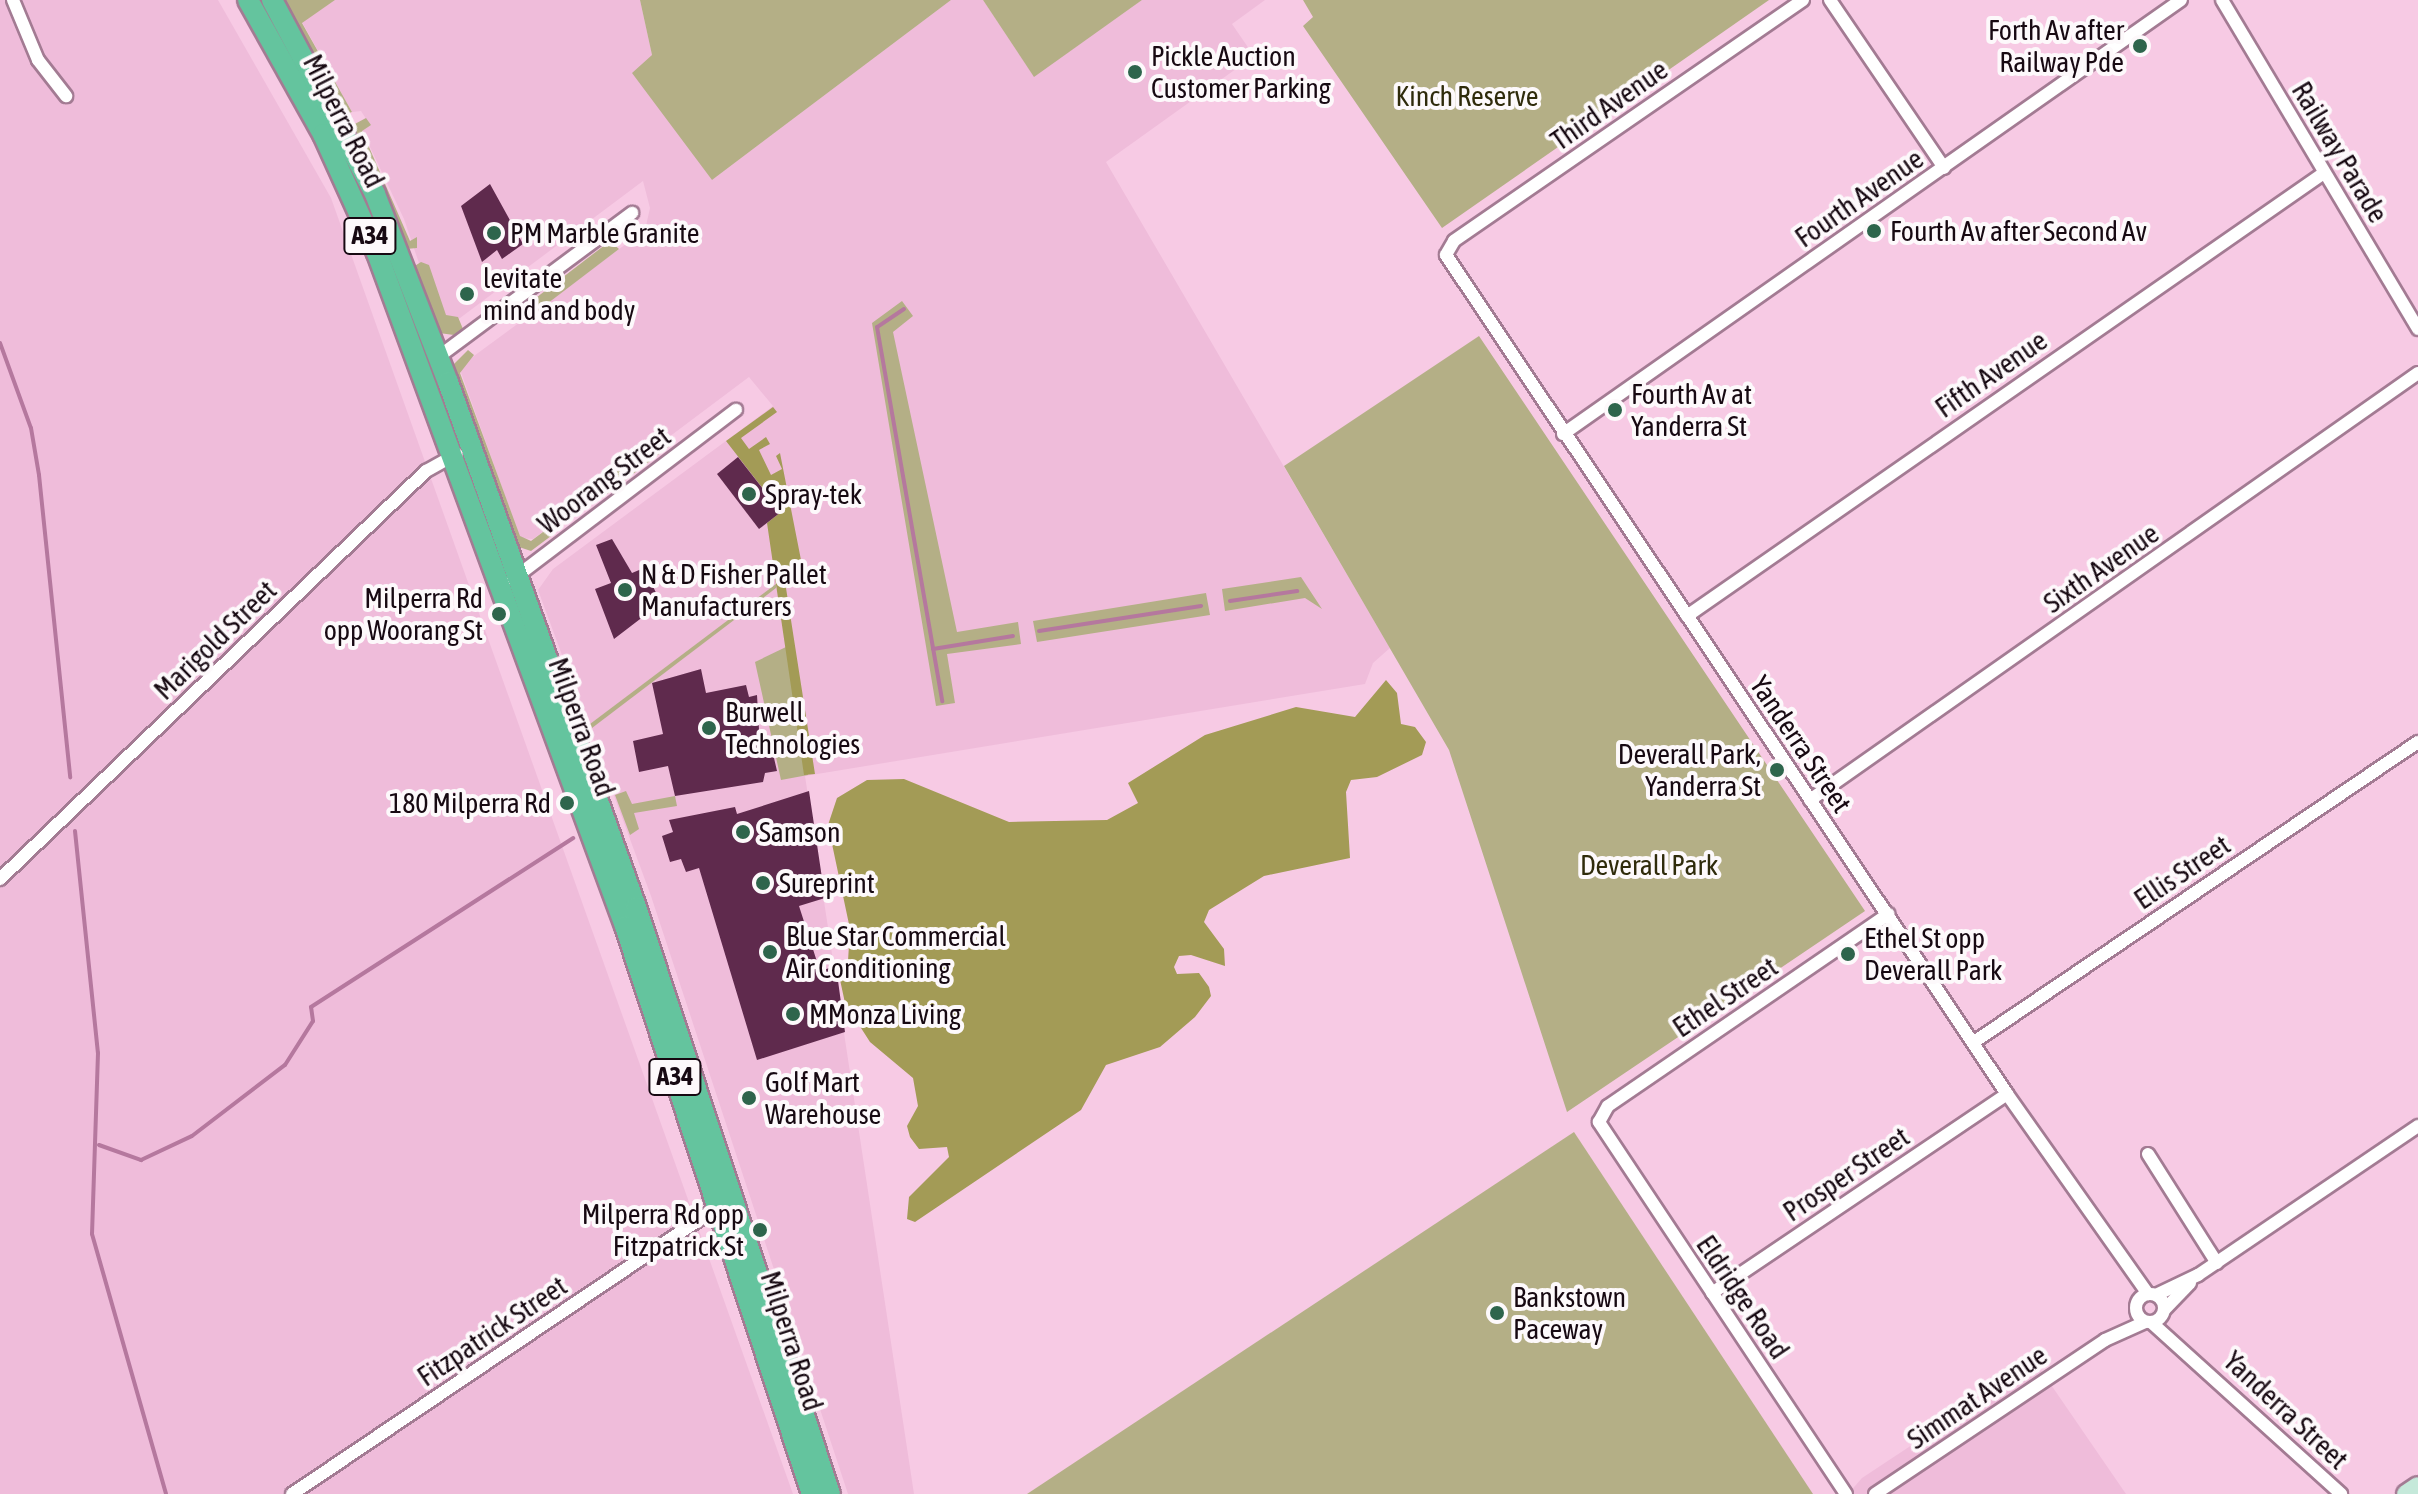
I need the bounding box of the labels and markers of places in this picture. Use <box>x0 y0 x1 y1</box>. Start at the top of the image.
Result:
place label: Forth Av after Railway Pde <box>1988 13 2124 79</box>
marker: Forth Av after Railway Pde <box>2131 37 2149 55</box>
place label: Pickle Auction Customer Parking <box>1151 39 1331 105</box>
marker: Pickle Auction Customer Parking <box>1126 63 1144 81</box>
place label: Fourth Av after Second Av <box>1890 214 2147 248</box>
place label: PM Marble Granite <box>510 216 699 250</box>
marker: Fourth Av after Second Av <box>1865 222 1883 240</box>
marker: PM Marble Granite <box>485 224 503 242</box>
place label: levitate mind and body <box>483 261 635 327</box>
marker: levitate mind and body <box>458 285 476 303</box>
place label: Fourth Av at Yanderra St <box>1631 377 1752 443</box>
marker: Fourth Av at Yanderra St <box>1606 401 1624 419</box>
place label: Spray-tek <box>765 477 862 511</box>
marker: Spray-tek <box>740 485 758 503</box>
place label: N & D Fisher Pallet Manufacturers <box>641 557 827 623</box>
place label: Milperra Rd opp Woorang St <box>324 581 483 647</box>
marker: N & D Fisher Pallet Manufacturers <box>616 581 634 599</box>
marker: Milperra Rd opp Woorang St <box>490 605 508 623</box>
place label: Burwell Technologies <box>725 695 860 761</box>
marker: Burwell Technologies <box>700 719 718 737</box>
place label: Deverall Park, Yanderra St <box>1618 737 1761 803</box>
marker: Deverall Park, Yanderra St <box>1768 761 1786 779</box>
place label: 180 Milperra Rd <box>389 786 551 820</box>
marker: 180 Milperra Rd <box>558 794 576 812</box>
place label: Samson <box>759 815 841 849</box>
marker: Samson <box>734 823 752 841</box>
place label: Sureprint <box>779 866 875 900</box>
marker: Sureprint <box>754 874 772 892</box>
place label: Blue Star Commercial Air Conditioning <box>786 919 1006 985</box>
place label: Ethel St opp Deverall Park <box>1864 921 2002 987</box>
marker: Blue Star Commercial Air Conditioning <box>761 943 779 961</box>
marker: Ethel St opp Deverall Park <box>1839 945 1857 963</box>
place label: MMonza Living <box>809 997 961 1031</box>
marker: MMonza Living <box>784 1005 802 1023</box>
place label: Golf Mart Warehouse <box>765 1065 881 1131</box>
marker: Golf Mart Warehouse <box>740 1089 758 1107</box>
place label: Milperra Rd opp Fitzpatrick St <box>582 1197 744 1263</box>
marker: Milperra Rd opp Fitzpatrick St <box>751 1221 769 1239</box>
place label: Bankstown Paceway <box>1513 1280 1626 1346</box>
marker: Bankstown Paceway <box>1488 1304 1506 1322</box>

